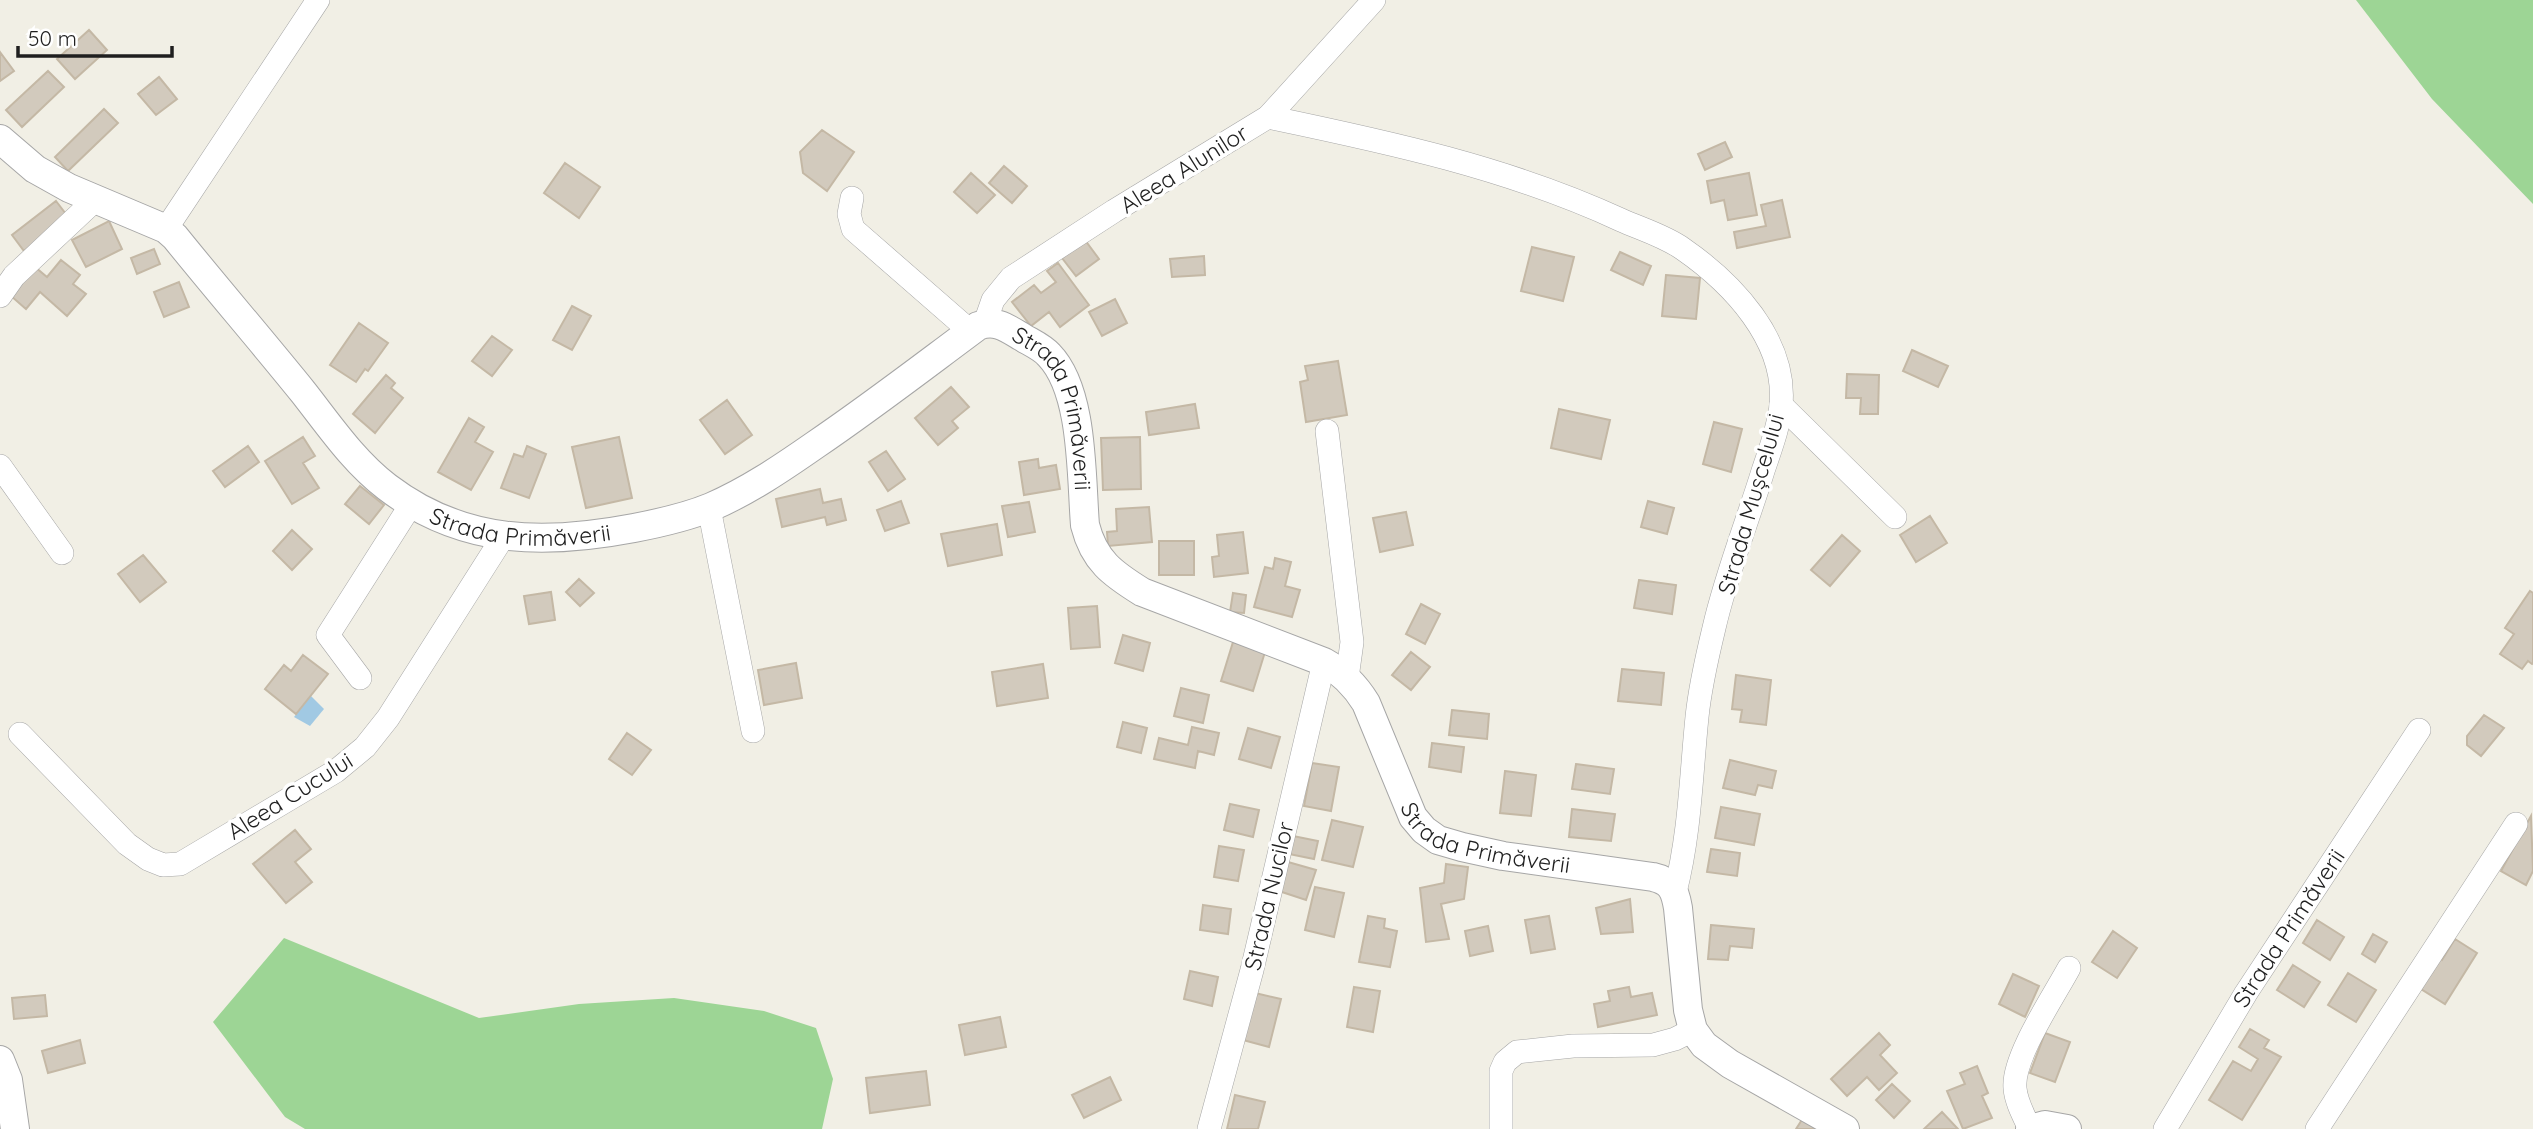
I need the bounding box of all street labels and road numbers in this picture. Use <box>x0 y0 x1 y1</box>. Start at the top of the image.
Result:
street label: Aleea Alunilor <box>1114 118 1253 219</box>
street label: Strada Primăverii <box>1007 320 1098 491</box>
street label: Strada Mușcelului <box>1711 410 1790 598</box>
street label: Strada Primăverii <box>425 500 613 552</box>
street label: Aleea Cucului <box>222 746 358 846</box>
street label: Strada Primăverii <box>1394 798 1572 879</box>
street label: Strada Nucilor <box>1237 818 1300 973</box>
street label: Strada Primăverii <box>2226 843 2351 1012</box>

